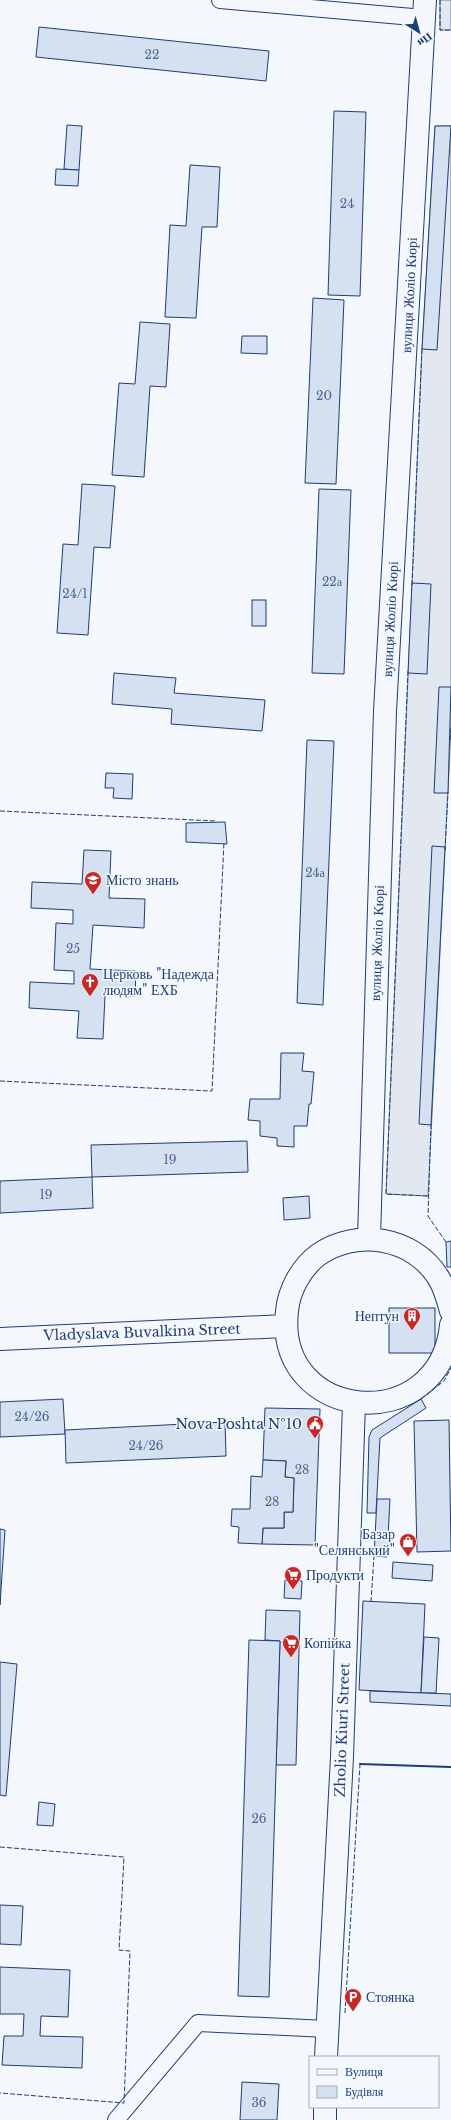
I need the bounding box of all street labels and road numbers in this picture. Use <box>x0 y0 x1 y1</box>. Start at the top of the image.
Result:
street label: вулиця Жоліо Кюрі <box>397 236 421 353</box>
street label: вулиця Жоліо Кюрі <box>378 560 402 677</box>
street label: вулиця Жоліо Кюрі <box>366 885 388 1001</box>
street label: Vladyslava Buvalkina Street <box>42 1320 242 1344</box>
street label: Zholio Kiuri Street <box>331 1662 353 1798</box>

